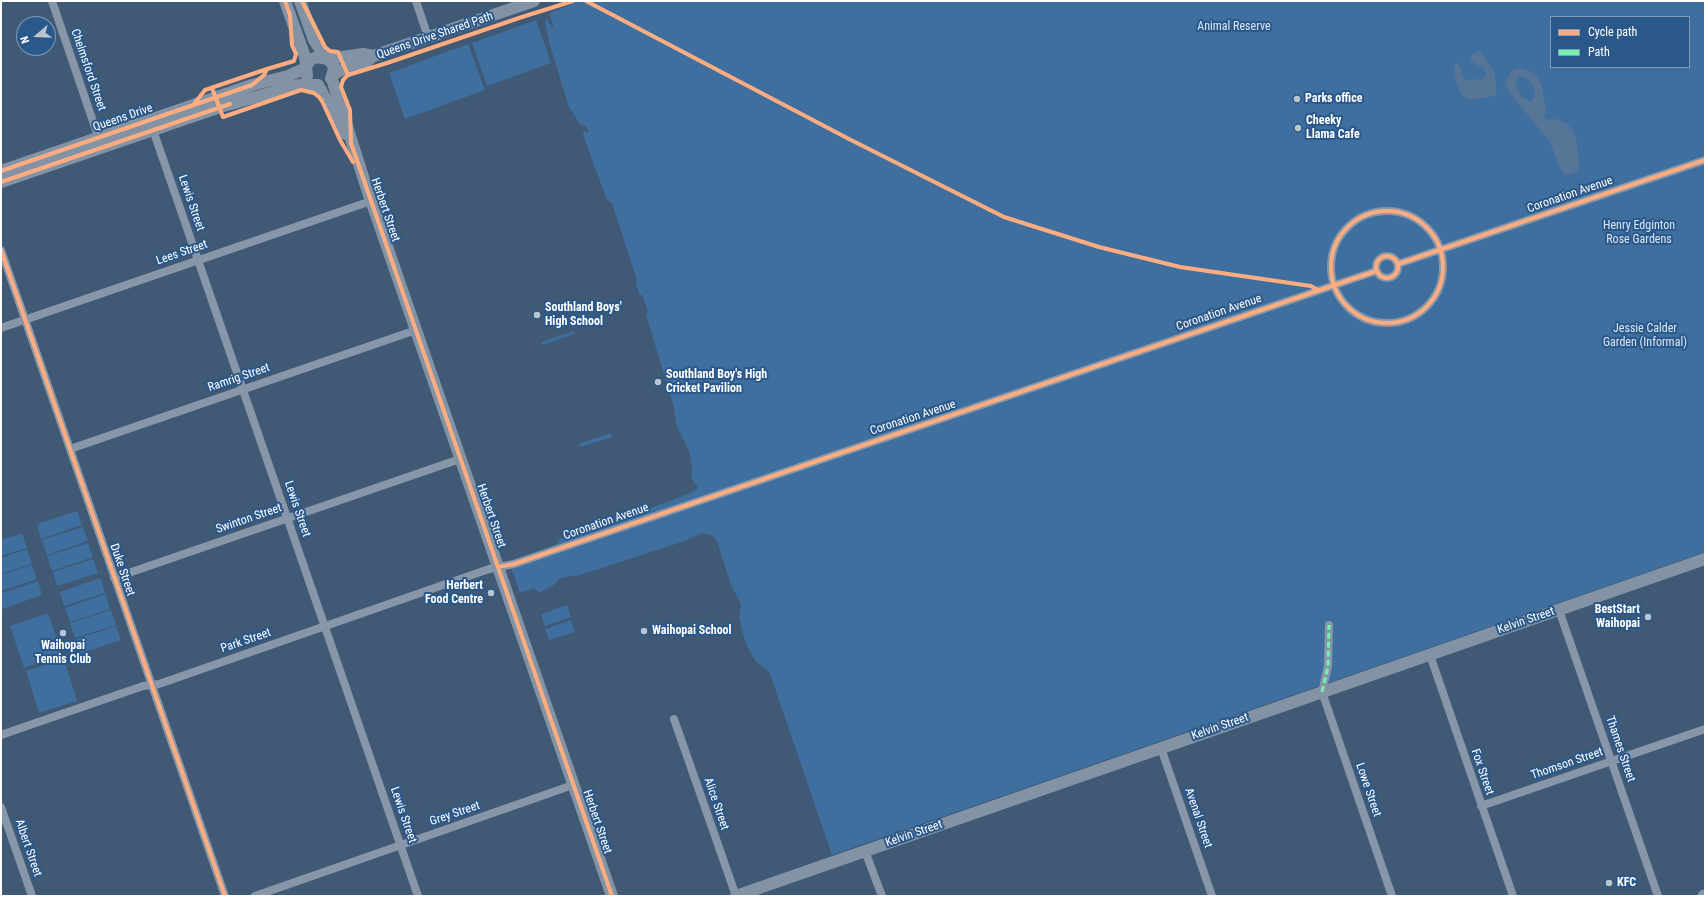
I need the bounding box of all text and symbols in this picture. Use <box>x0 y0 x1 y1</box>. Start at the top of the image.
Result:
street label: Queens Drive Shared Path <box>375 9 495 63</box>
north arrow <box>16 16 56 56</box>
legend <box>1550 16 1690 68</box>
park label: Animal Reserve <box>1197 20 1271 34</box>
text: Cycle path <box>1588 25 1637 39</box>
street label: Chelmsford Street <box>67 27 109 113</box>
text: N <box>18 34 32 45</box>
text: Path <box>1588 45 1610 59</box>
place label: Parks office <box>1305 92 1362 106</box>
marker: Parks office <box>1292 94 1302 104</box>
street label: Queens Drive <box>91 101 155 135</box>
place label: Cheeky Llama Cafe <box>1306 114 1360 142</box>
marker: Cheeky Llama Cafe <box>1293 123 1303 133</box>
street label: Lewis Street <box>175 173 207 233</box>
street label: Coronation Avenue <box>1525 174 1615 216</box>
street label: Herbert Street <box>367 176 403 244</box>
park label: Henry Edginton Rose Gardens <box>1603 219 1675 247</box>
street label: Lees Street <box>154 238 210 268</box>
street label: Coronation Avenue <box>1174 292 1264 334</box>
place label: Southland Boys' High School <box>545 301 622 329</box>
marker: Southland Boys' High School <box>532 310 542 320</box>
park label: Jessie Calder Garden (Informal) <box>1603 322 1687 350</box>
street label: Ramrig Street <box>206 361 272 395</box>
place label: Southland Boy's High Cricket Pavilion <box>666 368 767 396</box>
marker: Southland Boy's High Cricket Pavilion <box>653 377 663 387</box>
street label: Coronation Avenue <box>868 397 958 439</box>
street label: Lewis Street <box>281 479 313 539</box>
street label: Herbert Street <box>473 482 509 550</box>
street label: Swinton Street <box>214 501 284 537</box>
street label: Coronation Avenue <box>561 501 651 543</box>
street label: Duke Street <box>106 542 138 598</box>
place label: Herbert Food Centre <box>425 579 483 607</box>
marker: Herbert Food Centre <box>486 588 496 598</box>
place label: BestStart Waihopai <box>1595 603 1640 631</box>
street label: Kelvin Street <box>1496 605 1556 637</box>
marker: BestStart Waihopai <box>1643 612 1653 622</box>
place label: Waihopai School <box>652 624 732 638</box>
street label: Park Street <box>219 626 273 656</box>
marker: Waihopai School <box>639 626 649 636</box>
marker: Waihopai Tennis Club <box>58 628 68 638</box>
place label: Waihopai Tennis Club <box>35 639 91 667</box>
street label: Kelvin Street <box>1190 711 1250 743</box>
street label: Thames Street <box>1602 714 1638 784</box>
street label: Thomson Street <box>1529 745 1605 783</box>
street label: Fox Street <box>1467 747 1497 797</box>
street label: Lowe Street <box>1352 761 1384 819</box>
street label: Alice Street <box>700 776 732 832</box>
street label: Lewis Street <box>387 785 419 845</box>
street label: Avenal Street <box>1181 786 1215 850</box>
street label: Herbert Street <box>579 788 615 856</box>
street label: Grey Street <box>428 799 482 829</box>
street label: Albert Street <box>11 817 45 879</box>
street label: Kelvin Street <box>884 818 944 850</box>
place label: KFC <box>1617 876 1636 890</box>
marker: KFC <box>1604 878 1614 888</box>

